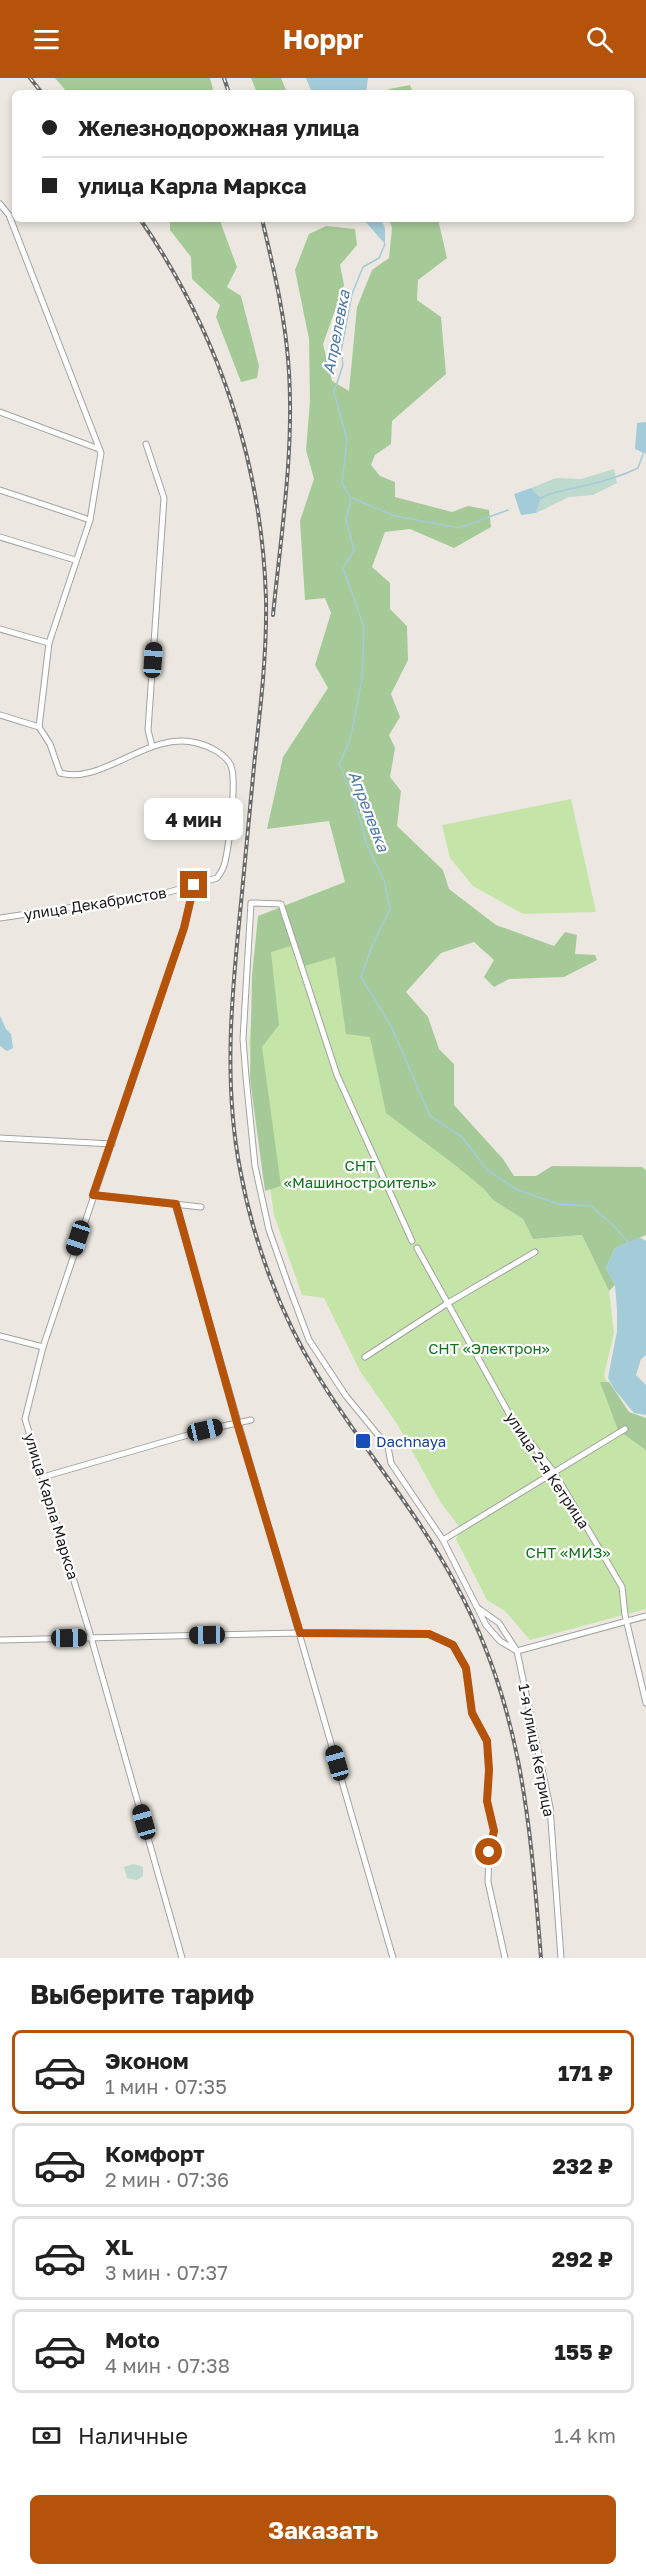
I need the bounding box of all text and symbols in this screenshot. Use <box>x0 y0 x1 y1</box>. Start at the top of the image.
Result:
icon: menu <box>30 23 63 56</box>
text: Hoppr <box>283 23 363 55</box>
icon: search <box>583 23 616 56</box>
text: Железнодорожная улица <box>78 114 359 141</box>
text: улица Карла Маркса <box>78 172 307 199</box>
water label: Апрелевка <box>318 287 354 376</box>
car <box>143 641 163 679</box>
water label: Апрелевка <box>344 768 394 855</box>
callout: 4 мин <box>144 798 244 840</box>
text: 4 мин <box>165 807 222 831</box>
route end <box>180 871 207 898</box>
street label: улица Декабристов <box>22 883 168 923</box>
park label: СНТ «Машиностроитель» <box>284 1156 436 1191</box>
car <box>64 1218 92 1258</box>
park label: СНТ «Электрон» <box>428 1339 550 1357</box>
street label: улица 2-я Кетрица <box>502 1408 594 1532</box>
car <box>185 1417 225 1443</box>
street label: улица Карла Маркса <box>21 1431 83 1581</box>
marker: Dachnaya <box>354 1432 372 1450</box>
place label: Dachnaya <box>376 1432 446 1450</box>
park label: СНТ «МИЗ» <box>525 1543 611 1561</box>
car <box>189 1626 225 1644</box>
car <box>51 1629 87 1647</box>
street label: 1-я улица Кетрица <box>515 1682 559 1818</box>
car <box>323 1743 351 1783</box>
car <box>130 1802 158 1842</box>
route start <box>475 1838 502 1865</box>
text: Выберите тариф <box>30 1978 254 2010</box>
icon: car <box>33 2045 87 2099</box>
text: Эконом <box>105 2047 189 2074</box>
text: 171 ₽ <box>558 2059 613 2086</box>
text: 1 мин · 07:35 <box>105 2074 227 2098</box>
icon: car <box>33 2138 87 2192</box>
text: Комфорт <box>105 2140 205 2167</box>
text: 232 ₽ <box>552 2152 613 2179</box>
text: 2 мин · 07:36 <box>105 2167 229 2191</box>
icon: car <box>33 2231 87 2285</box>
text: XL <box>105 2233 133 2260</box>
text: 292 ₽ <box>552 2245 613 2272</box>
text: 3 мин · 07:37 <box>105 2260 228 2284</box>
icon: car <box>33 2324 87 2378</box>
text: Moto <box>105 2326 160 2353</box>
text: 155 ₽ <box>554 2338 613 2365</box>
text: 4 мин · 07:38 <box>105 2353 230 2377</box>
icon: cash <box>30 2419 63 2452</box>
text: Наличные <box>78 2422 188 2449</box>
text: 1.4 km <box>554 2423 616 2447</box>
button: Заказать <box>30 2495 616 2564</box>

